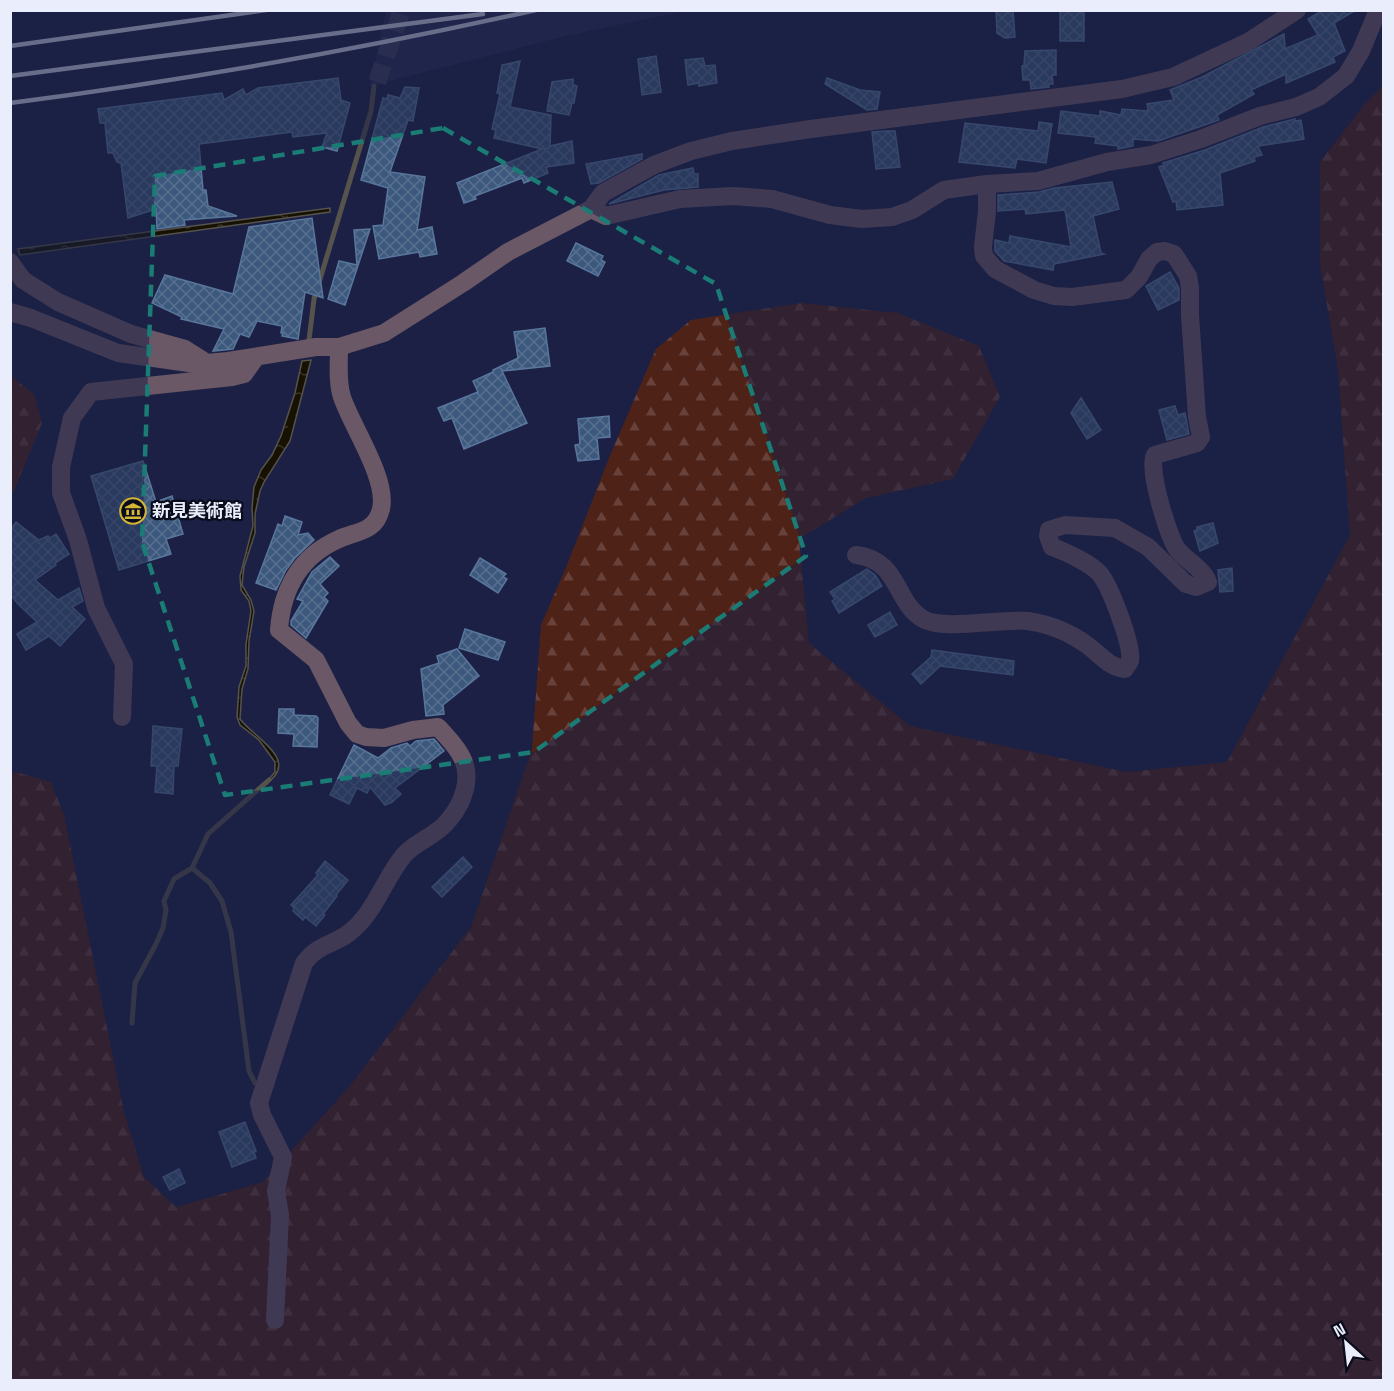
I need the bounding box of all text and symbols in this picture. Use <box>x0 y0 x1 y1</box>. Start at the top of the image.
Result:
museum icon: 新見美術館 <box>118 496 148 526</box>
place label: 新見美術館 <box>152 499 242 522</box>
north arrow <box>1316 1313 1376 1373</box>
text: N <box>1330 1318 1349 1342</box>

